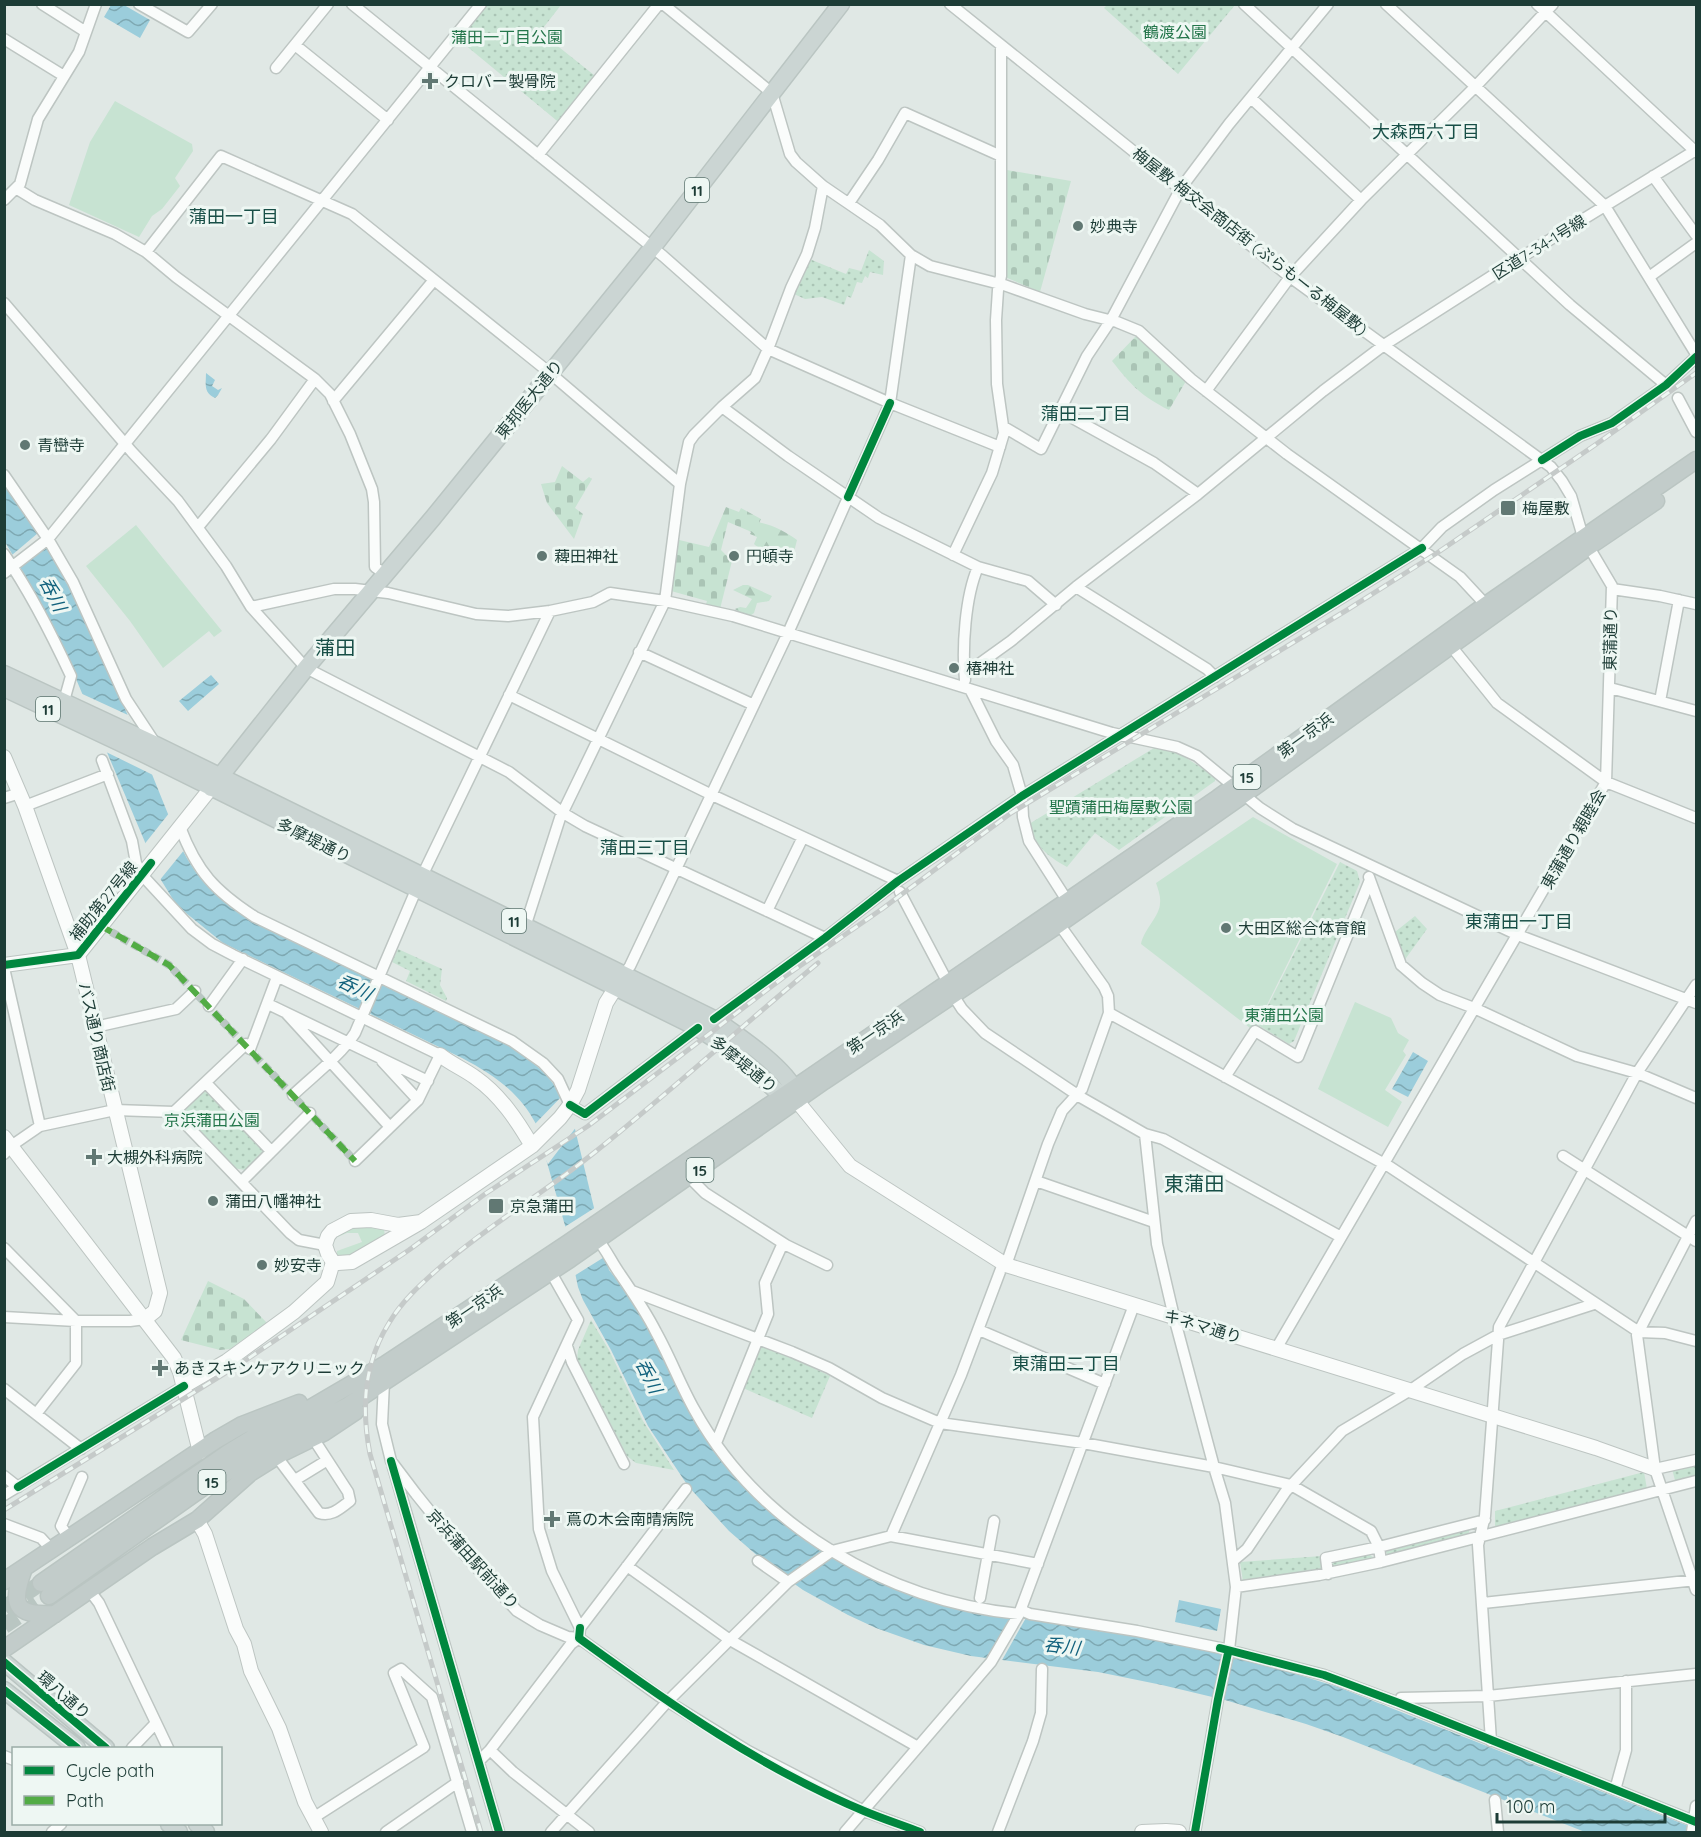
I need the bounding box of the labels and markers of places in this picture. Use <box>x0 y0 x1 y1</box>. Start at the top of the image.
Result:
place label: クロバー製骨院 <box>444 71 556 91</box>
marker: クロバー製骨院 <box>421 72 439 90</box>
place label: 妙典寺 <box>1090 216 1138 236</box>
marker: 妙典寺 <box>1071 219 1085 233</box>
place label: 青巒寺 <box>37 435 85 455</box>
marker: 青巒寺 <box>18 438 32 452</box>
place label: 梅屋敷 <box>1522 498 1570 518</box>
marker: 梅屋敷 <box>1499 499 1517 517</box>
place label: 薭田神社 <box>554 546 618 566</box>
place label: 円頓寺 <box>746 546 794 566</box>
marker: 薭田神社 <box>535 549 549 563</box>
marker: 円頓寺 <box>727 549 741 563</box>
place label: 椿神社 <box>966 658 1014 678</box>
marker: 椿神社 <box>947 661 961 675</box>
place label: 大田区総合体育館 <box>1238 918 1366 938</box>
marker: 大田区総合体育館 <box>1219 921 1233 935</box>
place label: 大槻外科病院 <box>107 1147 203 1167</box>
marker: 大槻外科病院 <box>85 1148 103 1166</box>
place label: 蒲田八幡神社 <box>225 1191 321 1211</box>
marker: 蒲田八幡神社 <box>206 1194 220 1208</box>
place label: 京急蒲田 <box>510 1196 574 1216</box>
marker: 京急蒲田 <box>487 1197 505 1215</box>
place label: 妙安寺 <box>274 1255 322 1275</box>
marker: 妙安寺 <box>255 1258 269 1272</box>
place label: あきスキンケアクリニック <box>174 1358 365 1378</box>
marker: あきスキンケアクリニック <box>151 1359 169 1377</box>
place label: 蔦の木会南晴病院 <box>566 1509 694 1529</box>
marker: 蔦の木会南晴病院 <box>543 1510 561 1528</box>

